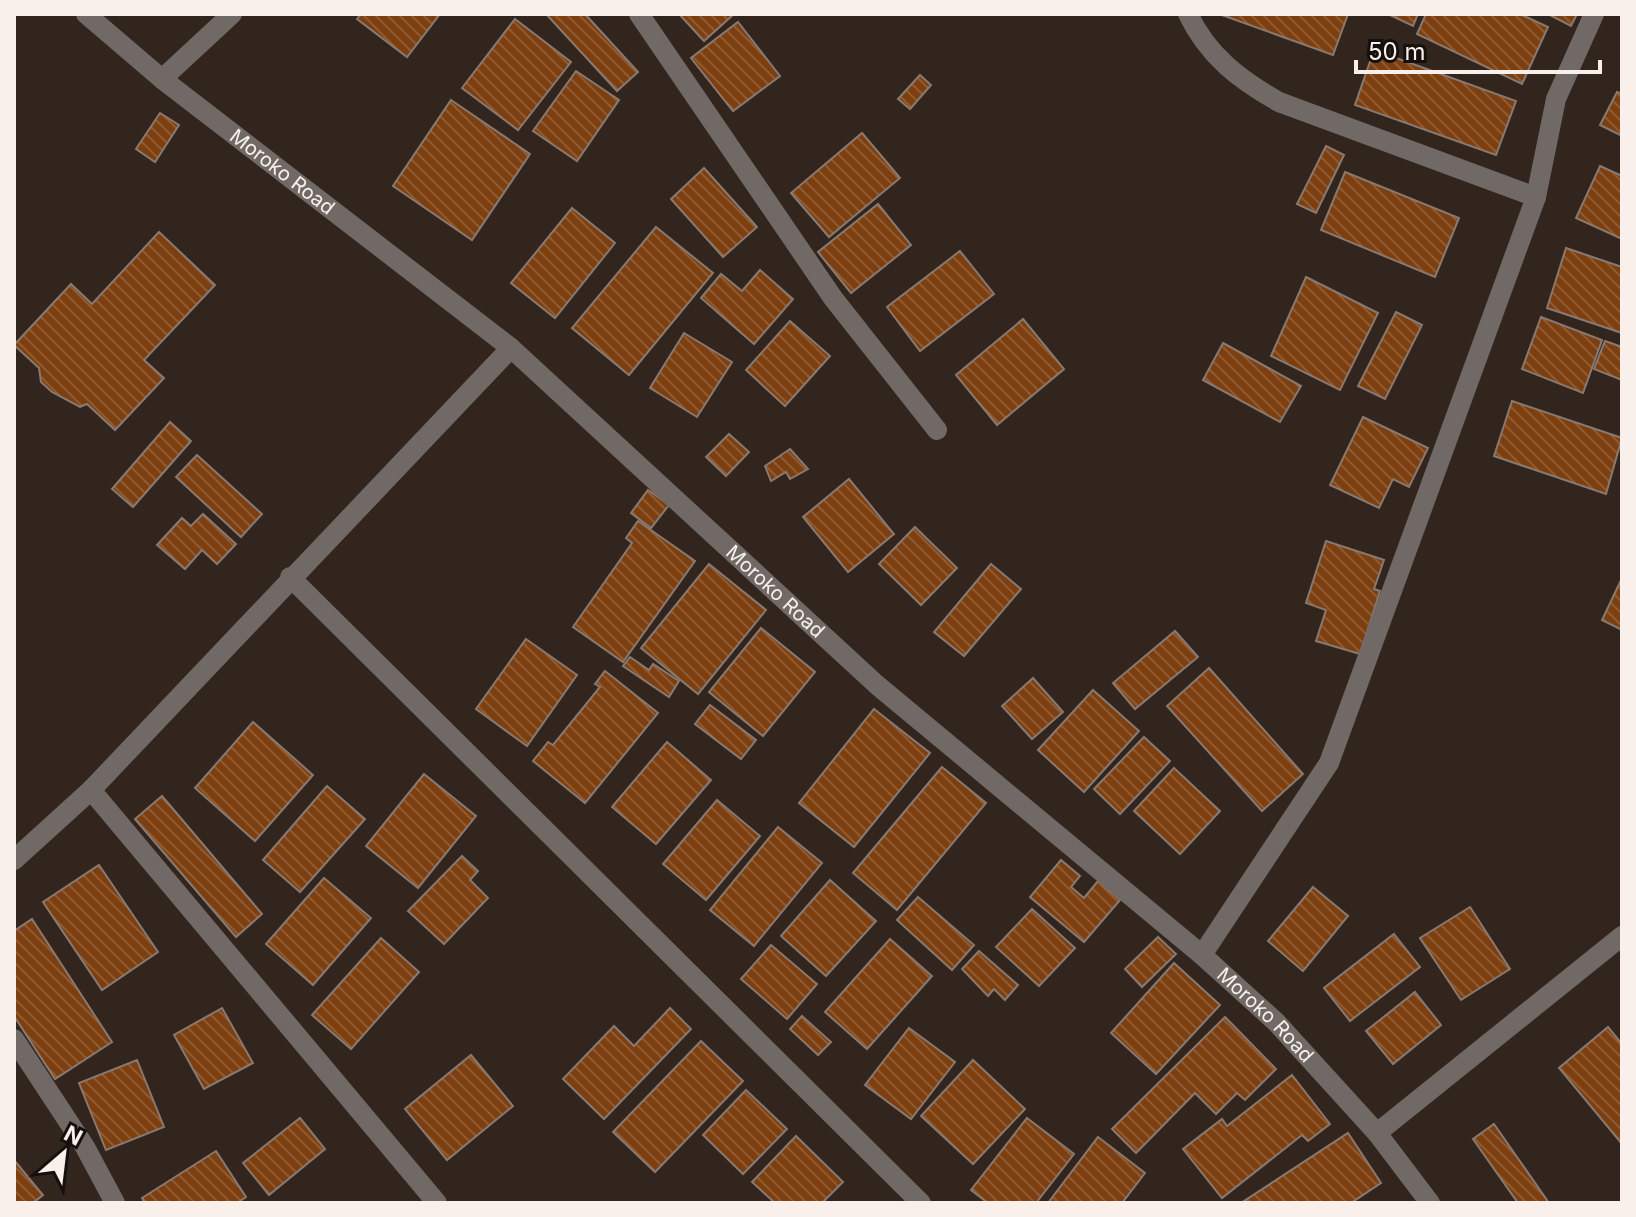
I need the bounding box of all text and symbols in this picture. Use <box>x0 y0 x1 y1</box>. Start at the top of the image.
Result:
scale bar <box>1356 24 1600 74</box>
text: 50 m <box>1368 37 1426 66</box>
street label: Moroko Road <box>225 124 339 220</box>
street label: Moroko Road <box>721 540 830 643</box>
street label: Moroko Road <box>1212 963 1319 1067</box>
north arrow <box>24 1113 104 1193</box>
text: N <box>60 1120 87 1151</box>

